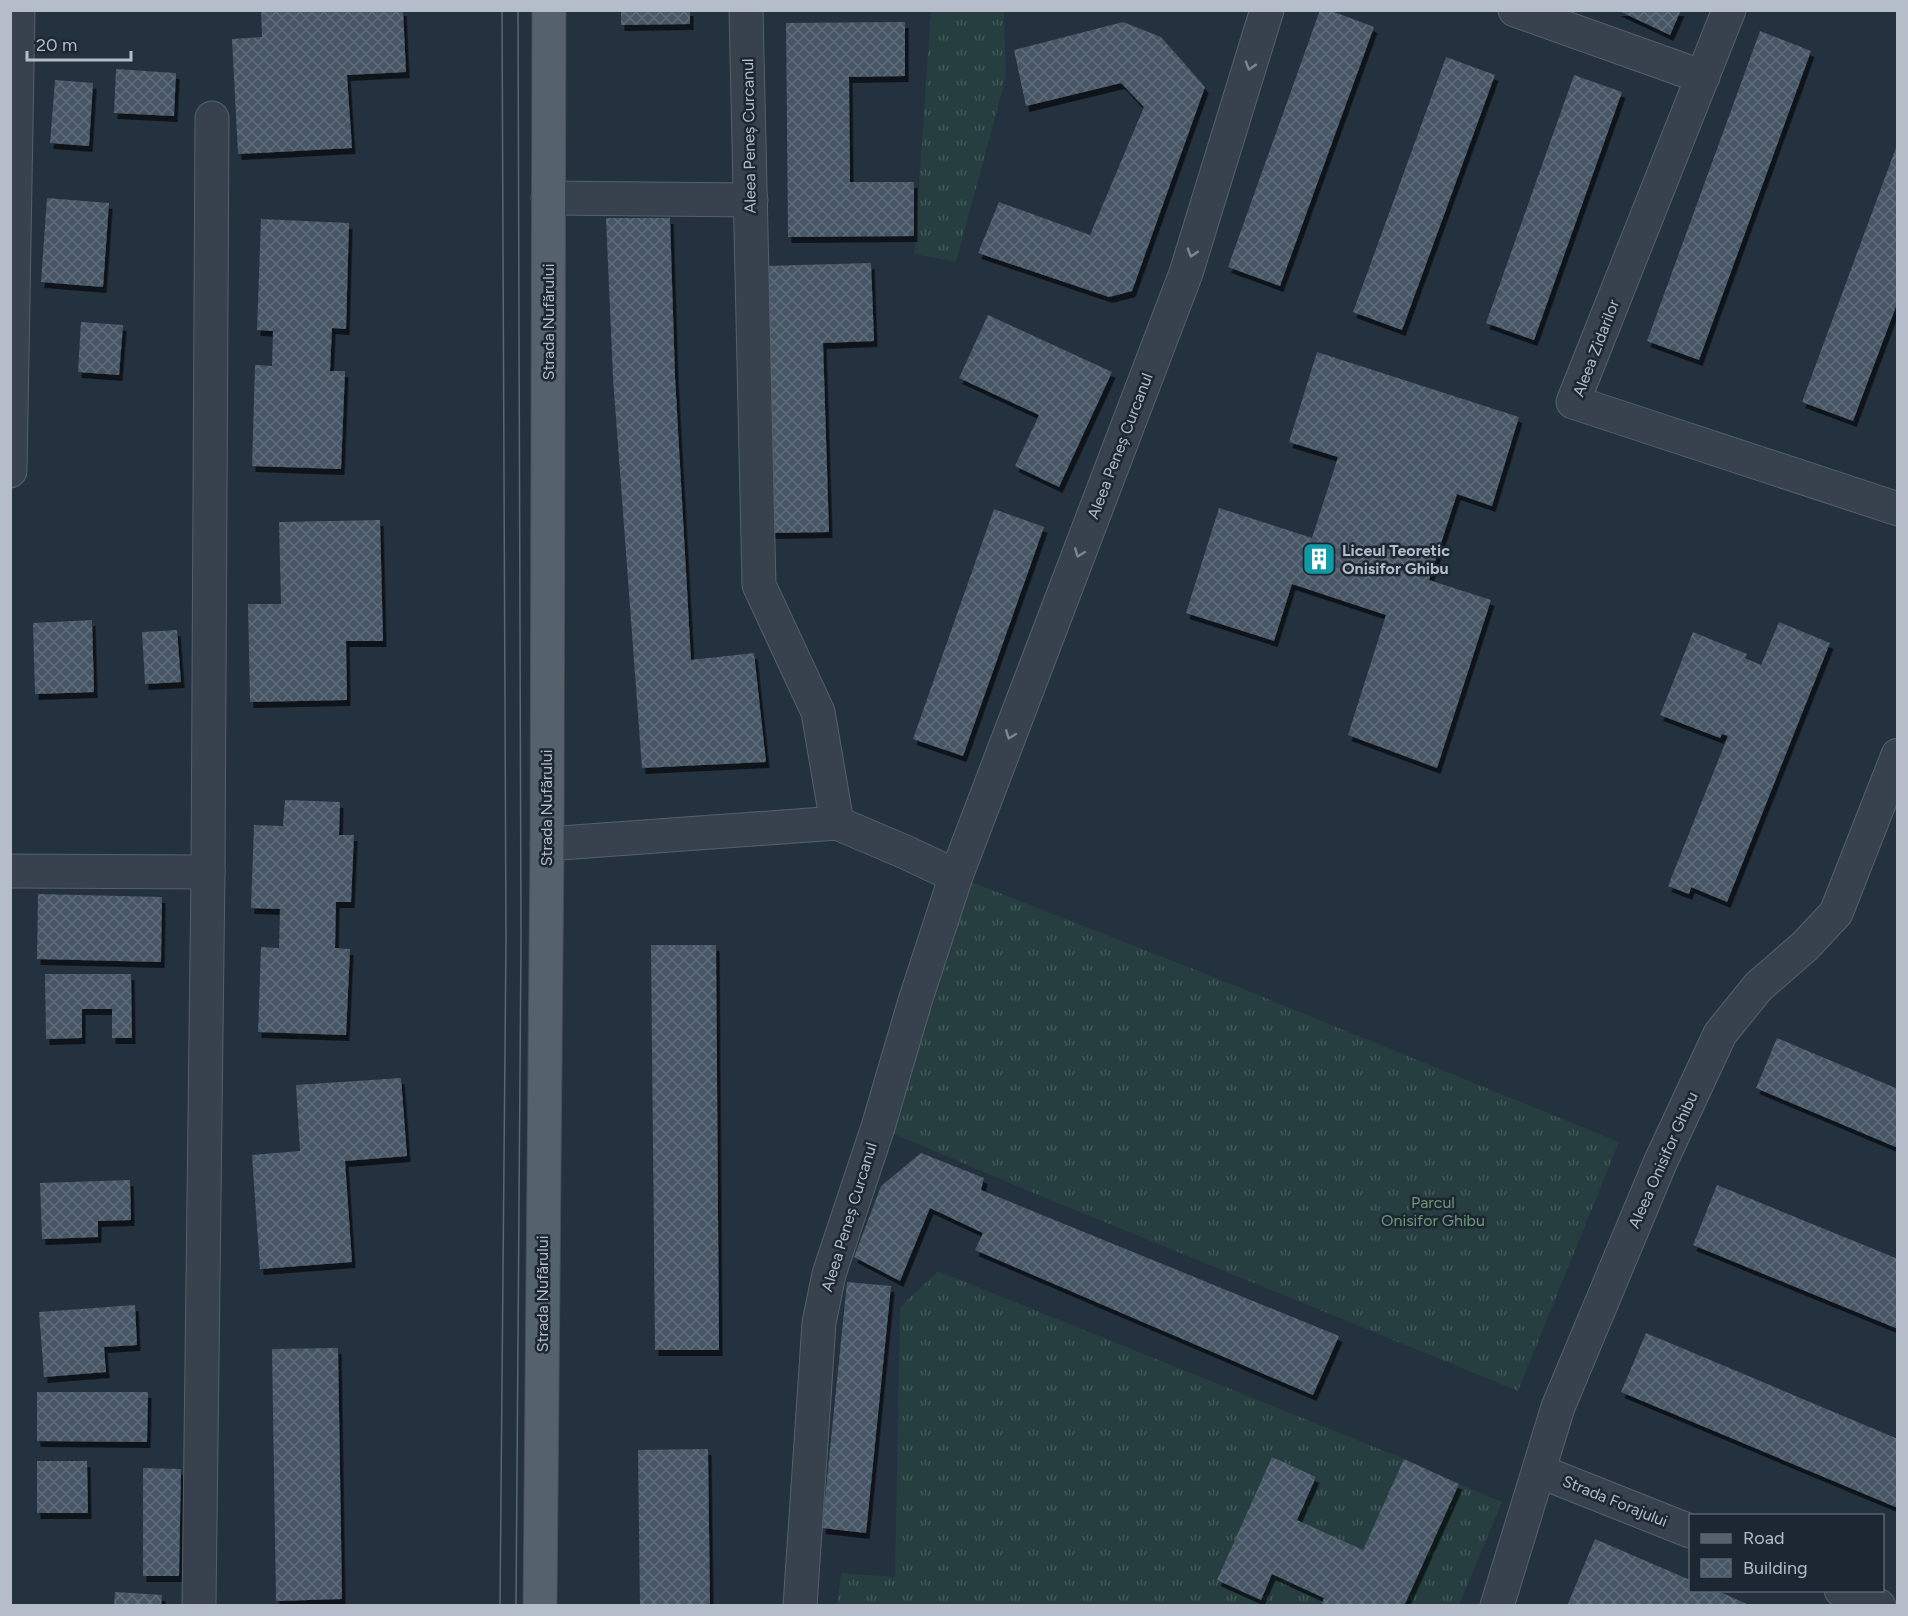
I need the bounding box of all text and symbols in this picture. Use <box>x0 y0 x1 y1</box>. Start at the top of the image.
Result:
scale bar <box>27 24 130 62</box>
text: 20 m <box>36 34 77 56</box>
street label: Aleea Peneș Curcanul <box>738 58 760 214</box>
one-way arrow <box>1245 60 1257 71</box>
one-way arrow <box>1187 247 1199 258</box>
street label: Strada Nufărului <box>539 264 558 380</box>
street label: Aleea Zidarilor <box>1569 296 1623 399</box>
street label: Aleea Peneș Curcanul <box>1083 370 1157 522</box>
building icon: Liceul Teoretic Onisifor Ghibu <box>1301 541 1337 577</box>
place label: Liceul Teoretic Onisifor Ghibu <box>1342 541 1450 578</box>
one-way arrow <box>1074 547 1086 558</box>
one-way arrow <box>1004 730 1017 740</box>
street label: Strada Nufărului <box>537 750 556 866</box>
street label: Aleea Onisifor Ghibu <box>1624 1089 1702 1231</box>
street label: Aleea Peneș Curcanul <box>817 1140 881 1294</box>
park label: Parcul Onisifor Ghibu <box>1381 1193 1485 1230</box>
street label: Strada Nufărului <box>533 1236 552 1352</box>
street label: Strada Forajului <box>1560 1471 1670 1531</box>
legend <box>1689 1514 1884 1592</box>
text: Road <box>1743 1527 1784 1549</box>
text: Building <box>1743 1557 1808 1579</box>

